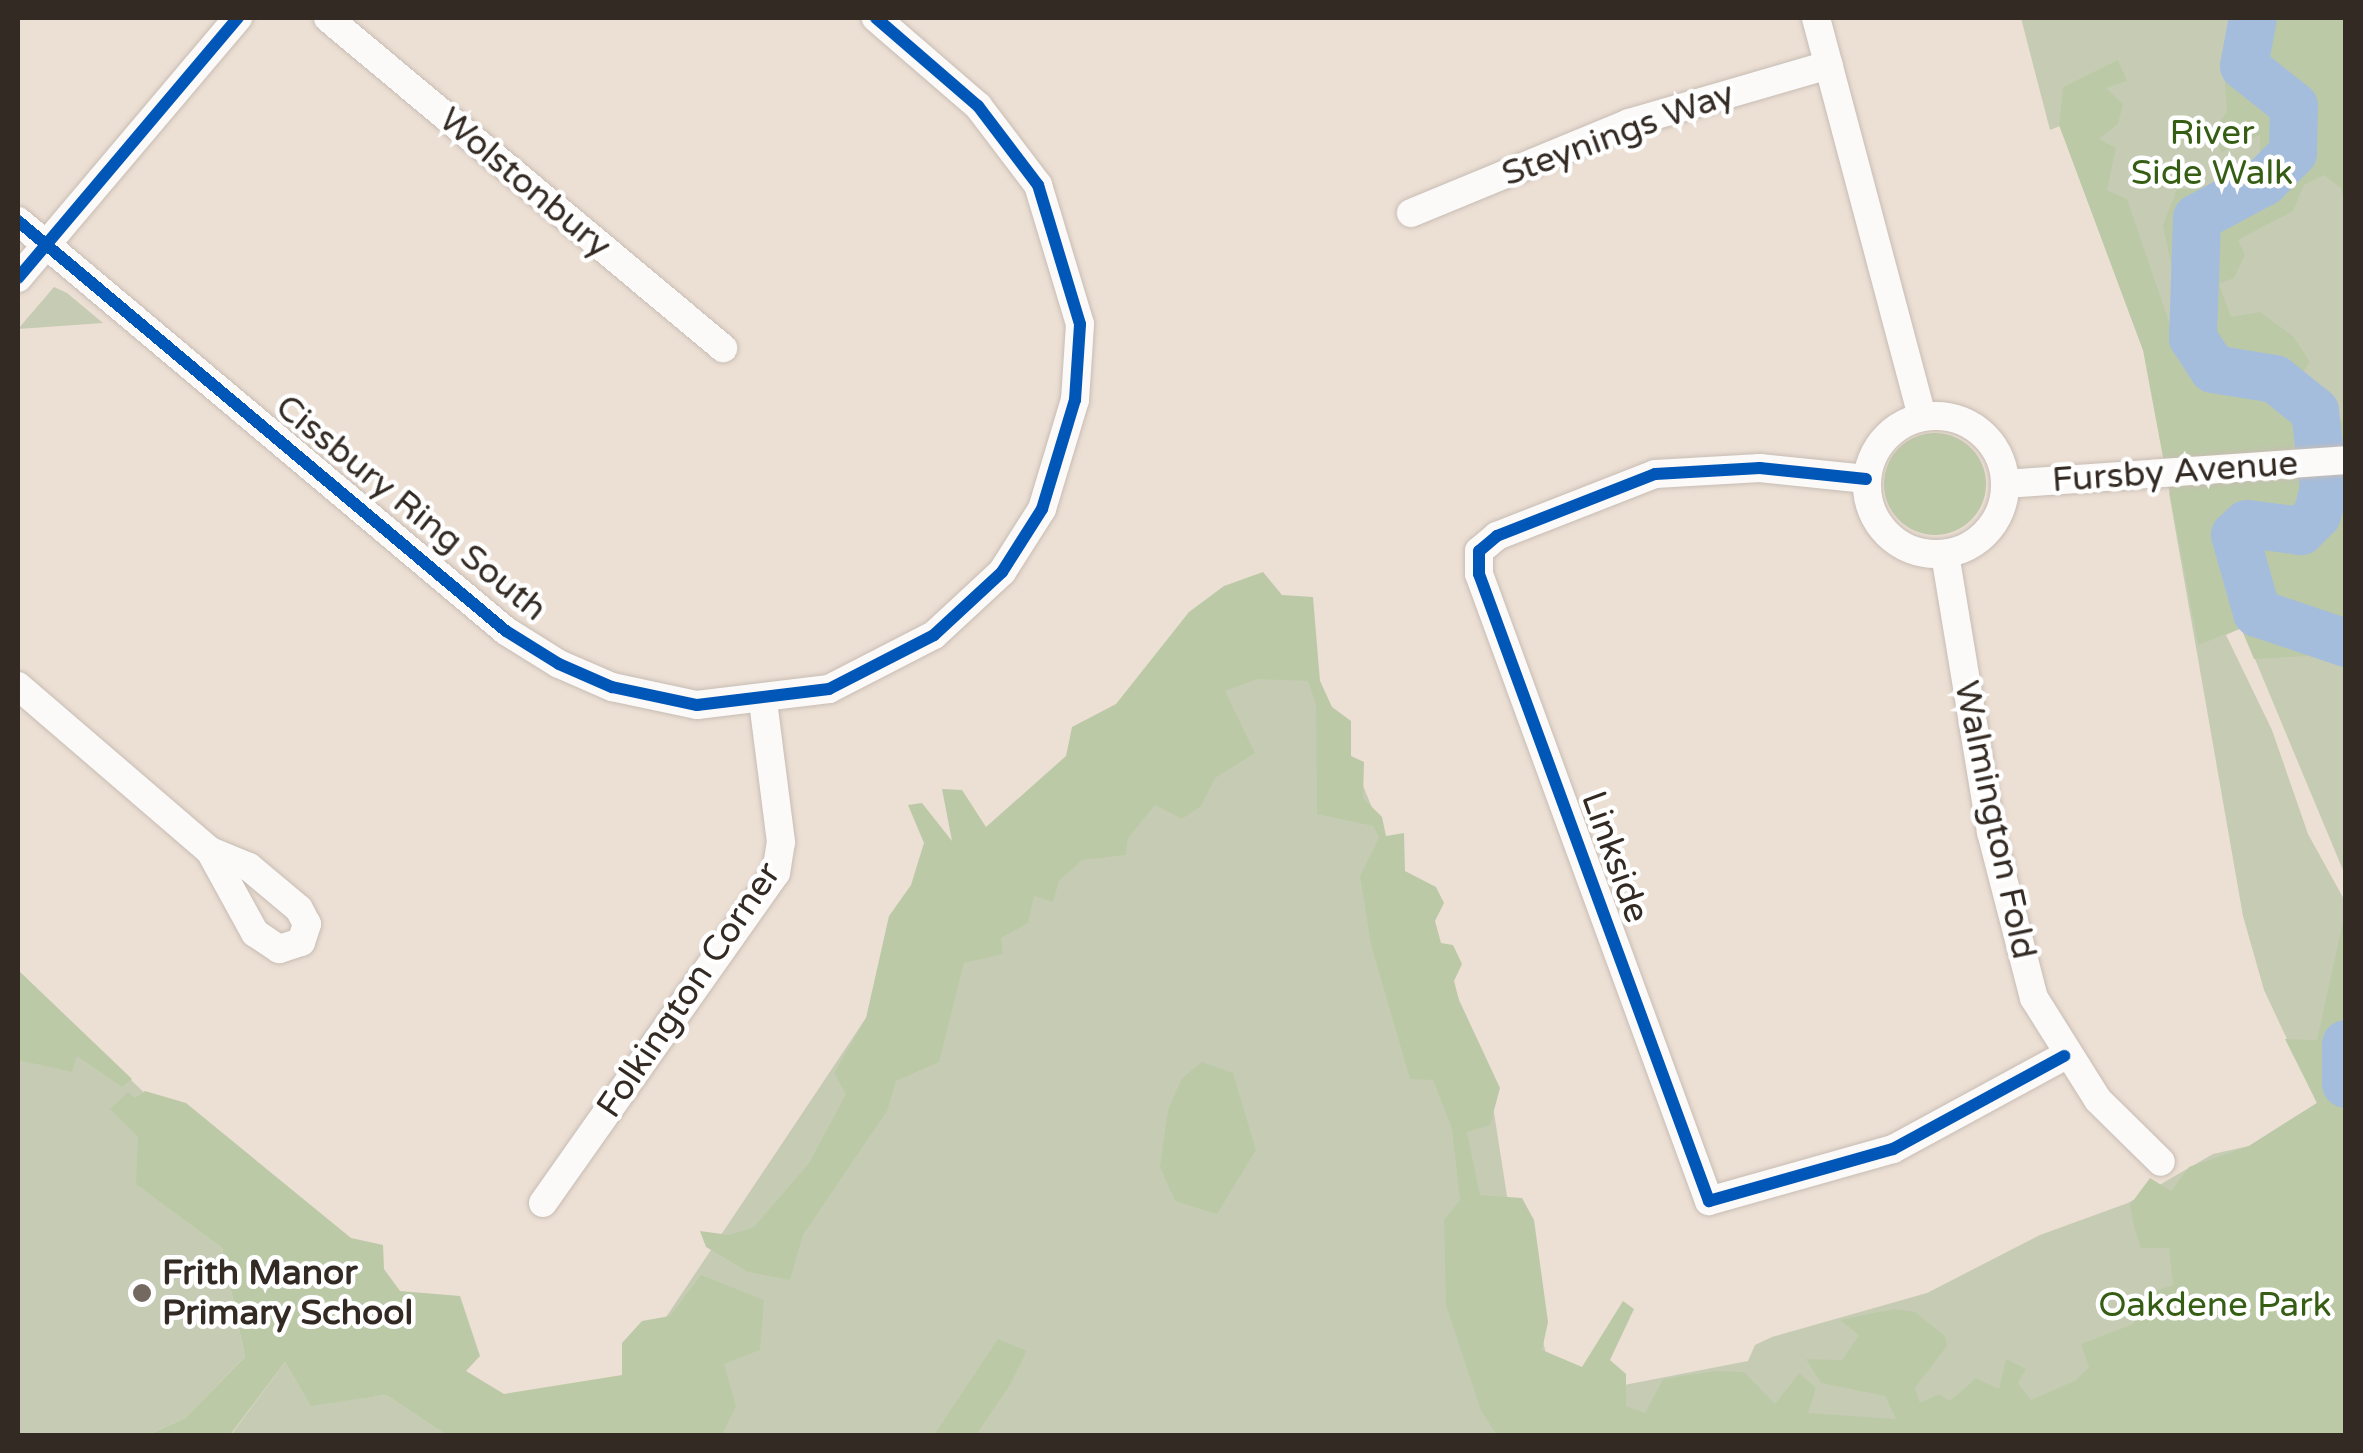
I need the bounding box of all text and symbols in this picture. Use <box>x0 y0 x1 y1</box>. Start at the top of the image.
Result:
street label: Steynings Way <box>1496 73 1740 195</box>
street label: Wolstonbury <box>430 99 620 267</box>
park label: River Side Walk <box>2131 112 2293 194</box>
street label: Cissbury Ring South <box>267 386 555 630</box>
street label: Fursby Avenue <box>2051 442 2299 502</box>
street label: Walmington Fold <box>1945 677 2045 963</box>
street label: Linkside <box>1572 786 1658 928</box>
street label: Folkington Corner <box>588 854 790 1126</box>
place label: Frith Manor Primary School <box>162 1252 413 1334</box>
marker: Frith Manor Primary School <box>131 1282 153 1304</box>
park label: Oakdene Park <box>2098 1284 2332 1326</box>

